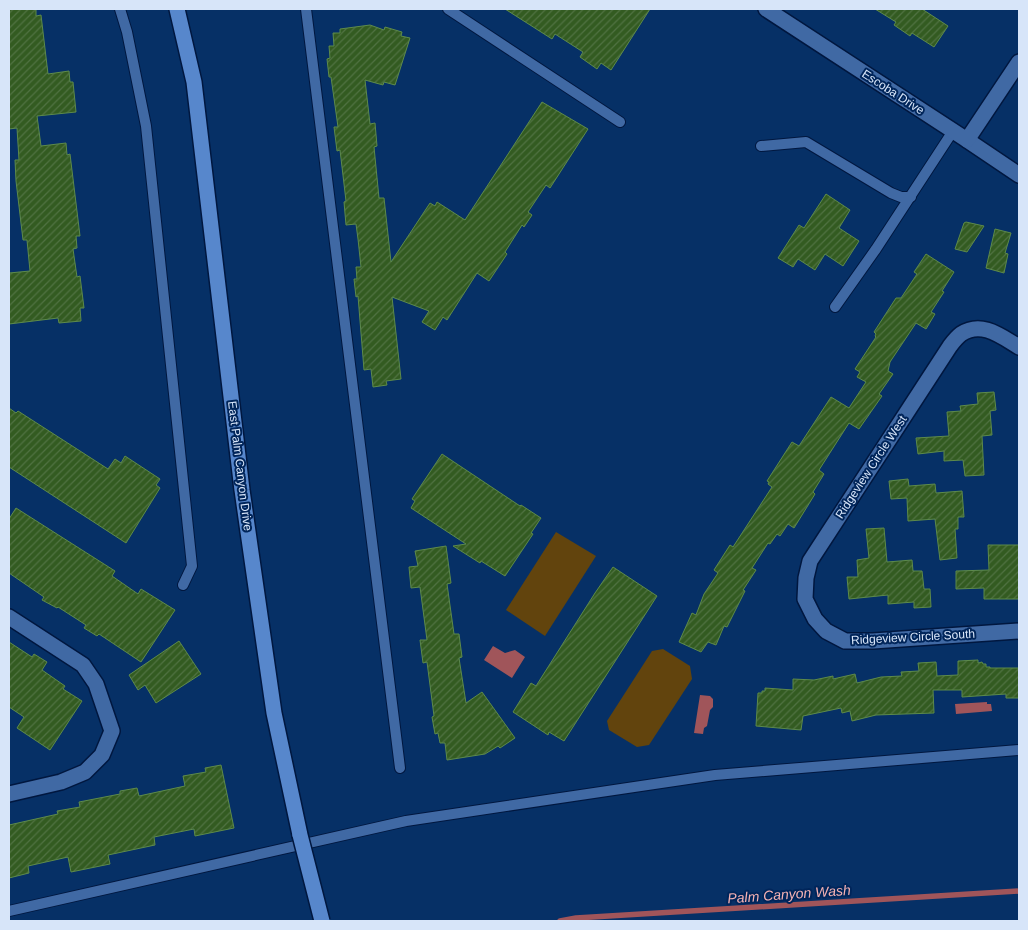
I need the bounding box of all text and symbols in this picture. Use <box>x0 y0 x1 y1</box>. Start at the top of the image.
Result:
street label: Escoba Drive <box>859 67 927 117</box>
street label: East Palm Canyon Drive <box>225 400 255 532</box>
street label: Ridgeview Circle West <box>833 412 910 521</box>
street label: Ridgeview Circle South <box>851 627 975 647</box>
water label: Palm Canyon Wash <box>727 882 851 906</box>

